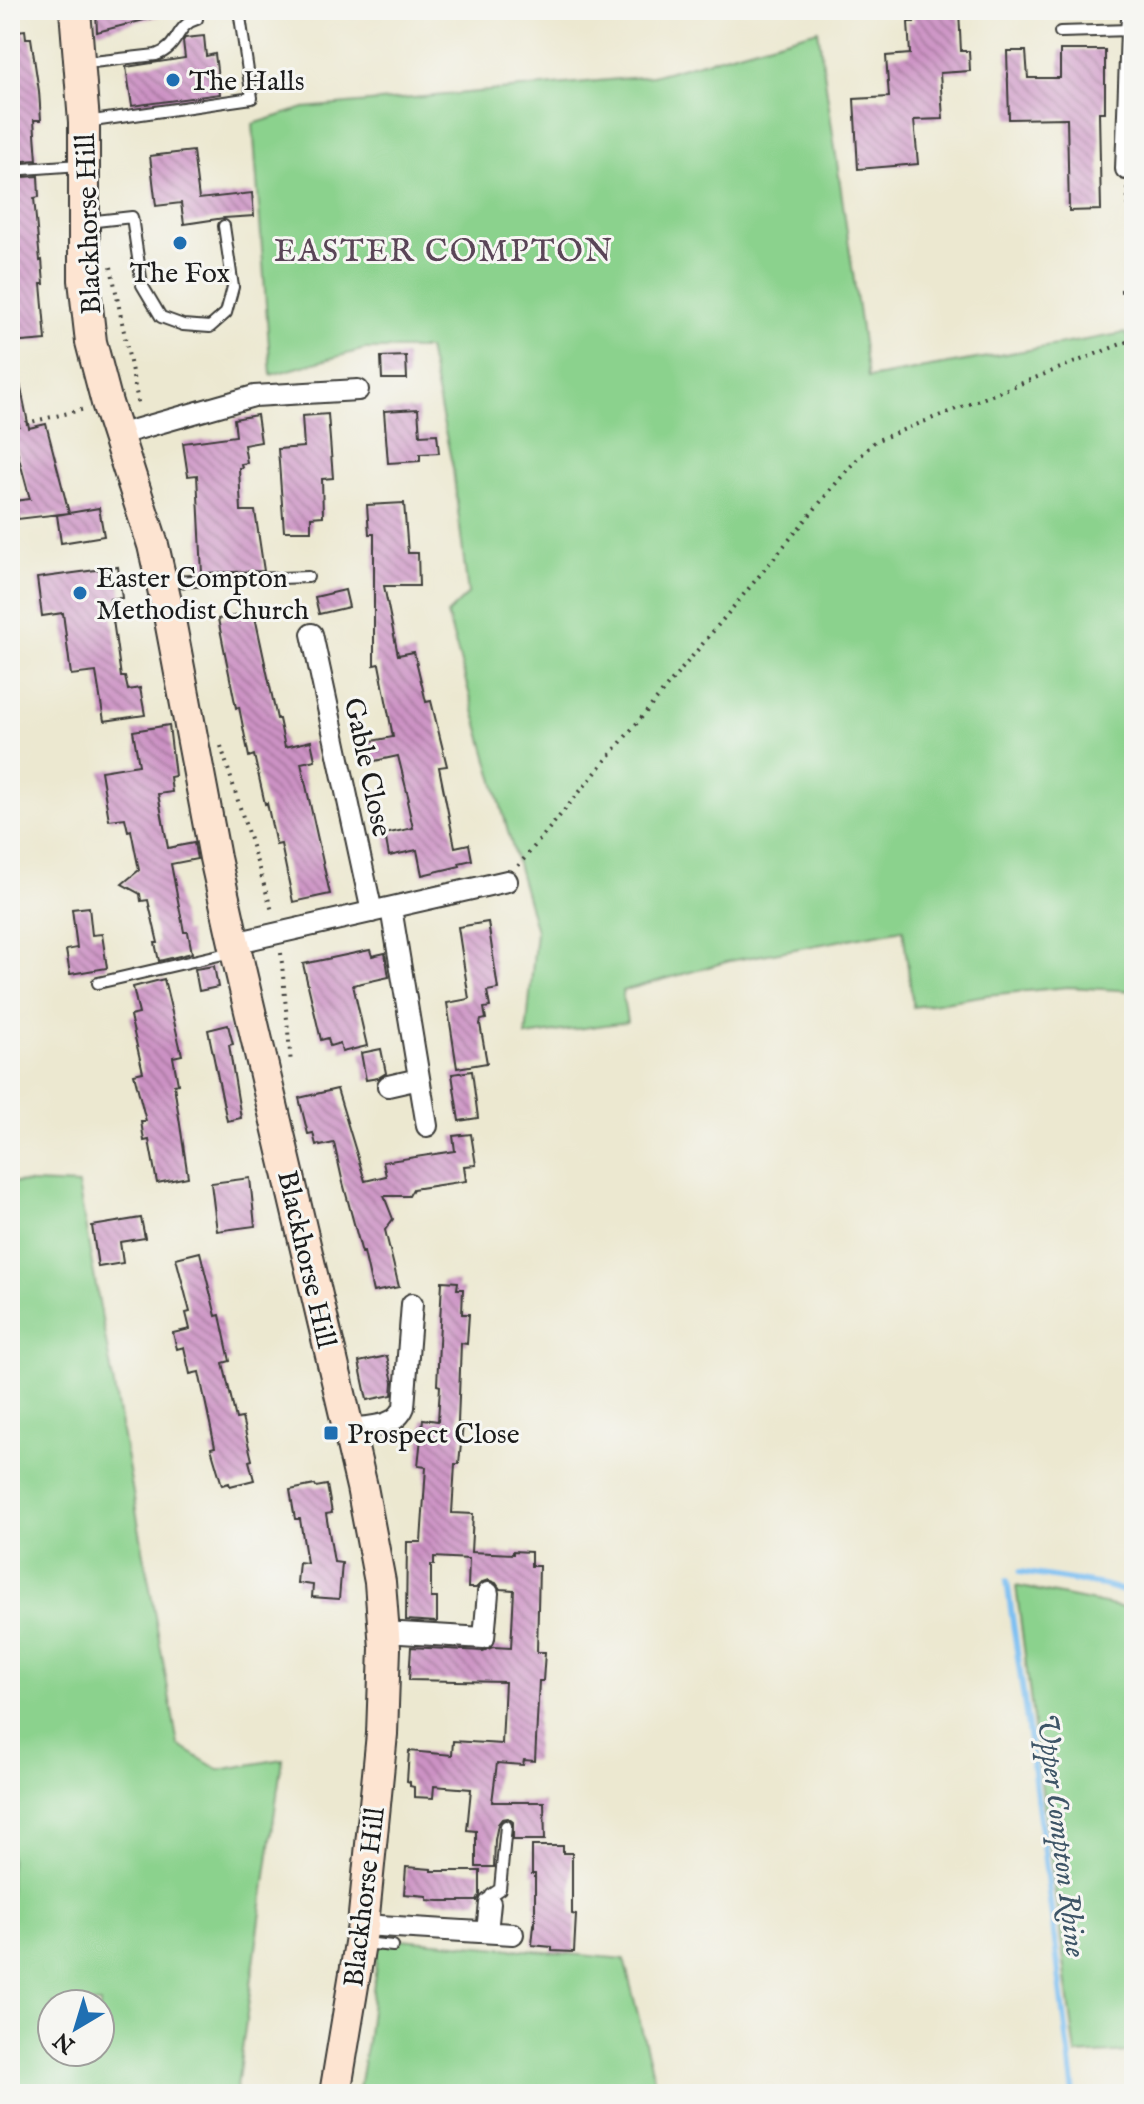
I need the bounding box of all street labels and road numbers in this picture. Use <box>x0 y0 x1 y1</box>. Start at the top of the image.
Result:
street label: Blackhorse Hill <box>69 132 110 315</box>
street label: Gable Close <box>335 695 398 840</box>
street label: Blackhorse Hill <box>268 1167 343 1352</box>
street label: Blackhorse Hill <box>337 1805 394 1989</box>

